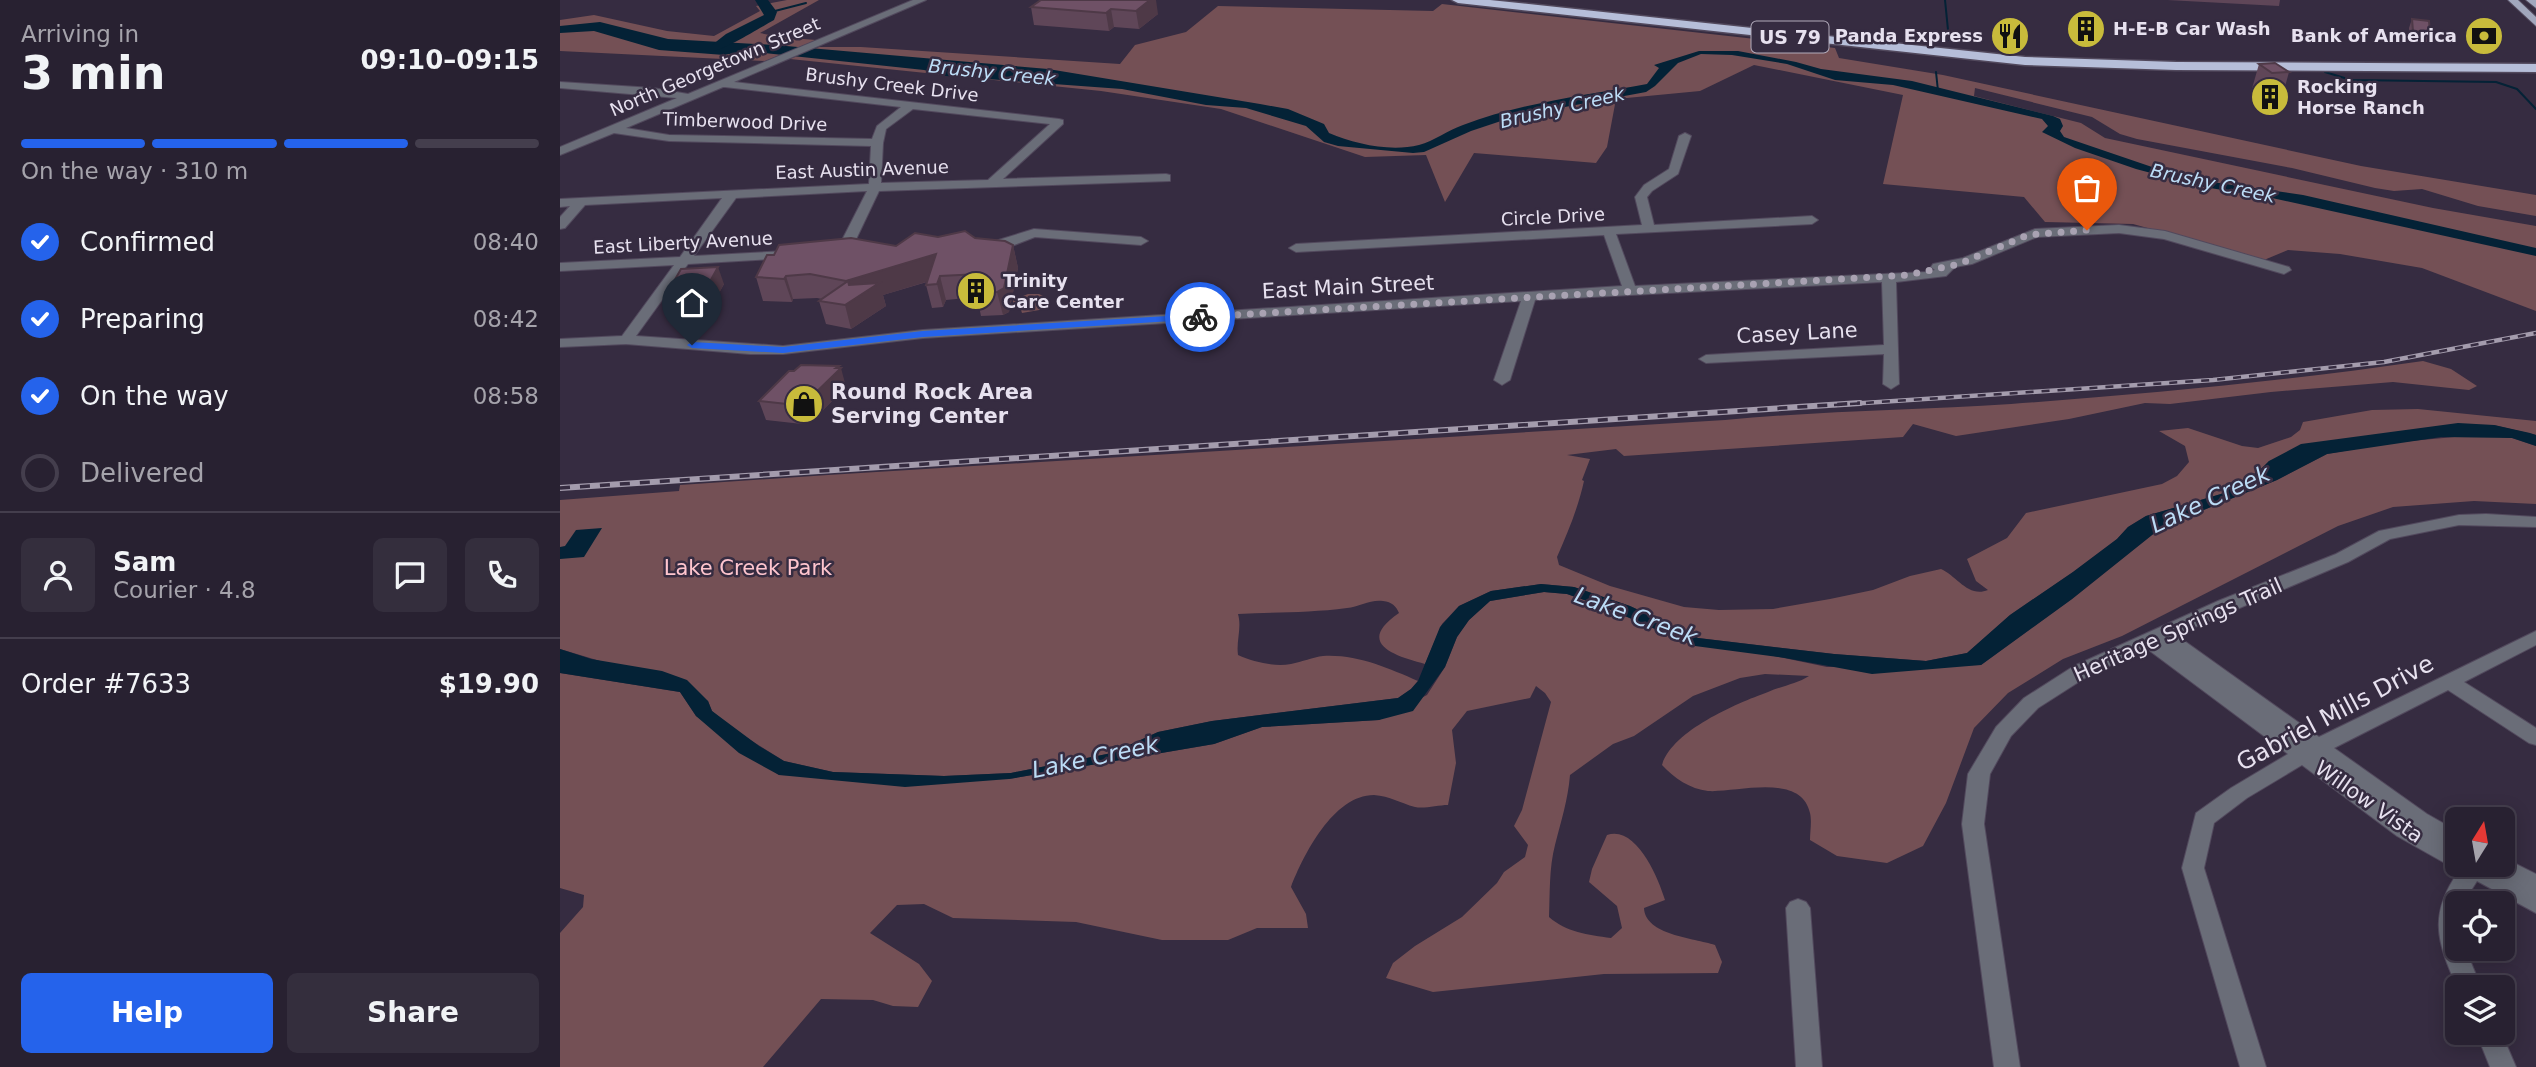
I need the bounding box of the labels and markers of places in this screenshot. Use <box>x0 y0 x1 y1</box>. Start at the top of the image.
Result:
building icon: H-E-B Car Wash <box>2065 8 2107 50</box>
restaurant icon: Panda Express <box>1989 15 2031 57</box>
bank icon: Bank of America <box>2463 15 2505 57</box>
place label: H-E-B Car Wash <box>2113 18 2271 39</box>
place label: Panda Express <box>1835 25 1983 46</box>
place label: Bank of America <box>2291 25 2457 46</box>
building icon: Rocking Horse Ranch <box>2249 76 2291 118</box>
place label: Rocking Horse Ranch <box>2297 76 2425 118</box>
pin <box>2057 158 2117 230</box>
building icon: Trinity Care Center <box>955 270 997 312</box>
place label: Trinity Care Center <box>1003 270 1124 312</box>
pin <box>662 273 722 345</box>
place label: Round Rock Area Serving Center <box>831 380 1033 428</box>
shop icon: Round Rock Area Serving Center <box>783 383 825 425</box>

